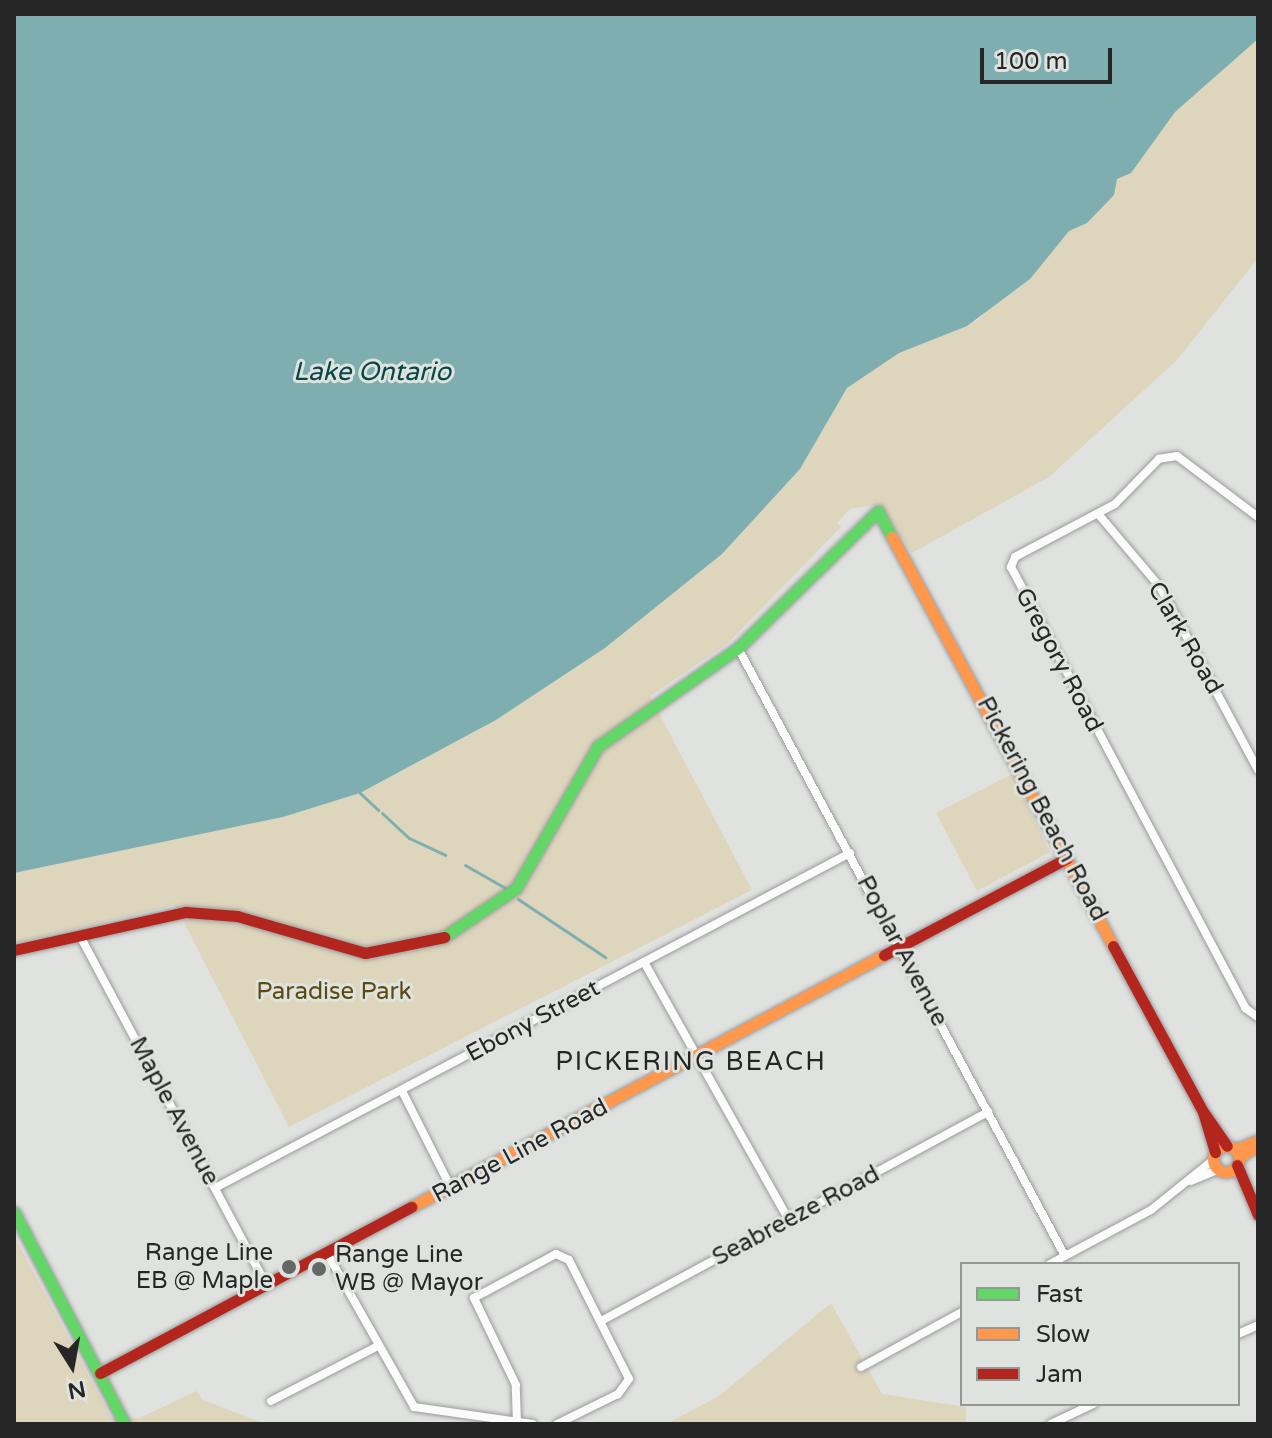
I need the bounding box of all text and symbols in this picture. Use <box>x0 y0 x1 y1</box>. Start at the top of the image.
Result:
scale bar <box>984 32 1116 82</box>
text: 100 m <box>994 47 1068 76</box>
water label: Lake Ontario <box>293 356 451 388</box>
street label: Clark Road <box>1141 577 1229 699</box>
street label: Gregory Road <box>1009 583 1109 737</box>
street label: Pickering Beach Road <box>971 692 1113 926</box>
street label: Poplar Avenue <box>850 871 954 1031</box>
street label: Ebony Street <box>461 974 605 1068</box>
park label: Paradise Park <box>256 978 412 1006</box>
street label: Maple Avenue <box>123 1032 225 1190</box>
district label: PICKERING BEACH <box>555 1046 827 1078</box>
street label: Range Line Road <box>427 1093 613 1209</box>
street label: Seabreeze Road <box>708 1160 884 1272</box>
place label: Range Line EB @ Maple <box>136 1239 273 1295</box>
place label: Range Line WB @ Mayor <box>335 1241 483 1297</box>
marker: Range Line EB @ Maple <box>280 1258 298 1276</box>
marker: Range Line WB @ Mayor <box>310 1260 328 1278</box>
legend <box>960 1262 1240 1406</box>
text: Fast <box>1036 1280 1083 1309</box>
text: Slow <box>1036 1320 1090 1349</box>
north arrow <box>32 1326 112 1406</box>
text: Jam <box>1036 1360 1083 1389</box>
text: N <box>65 1375 88 1404</box>

